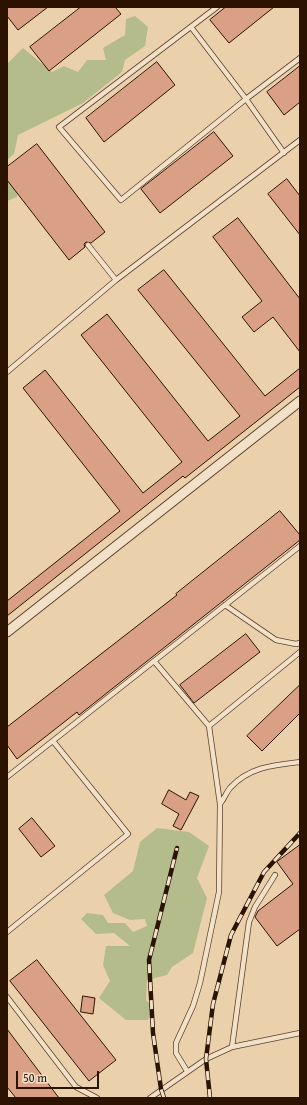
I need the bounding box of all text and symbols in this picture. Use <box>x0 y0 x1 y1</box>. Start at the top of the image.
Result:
scale bar <box>18 1063 101 1089</box>
text: 50 m <box>23 1069 47 1086</box>

